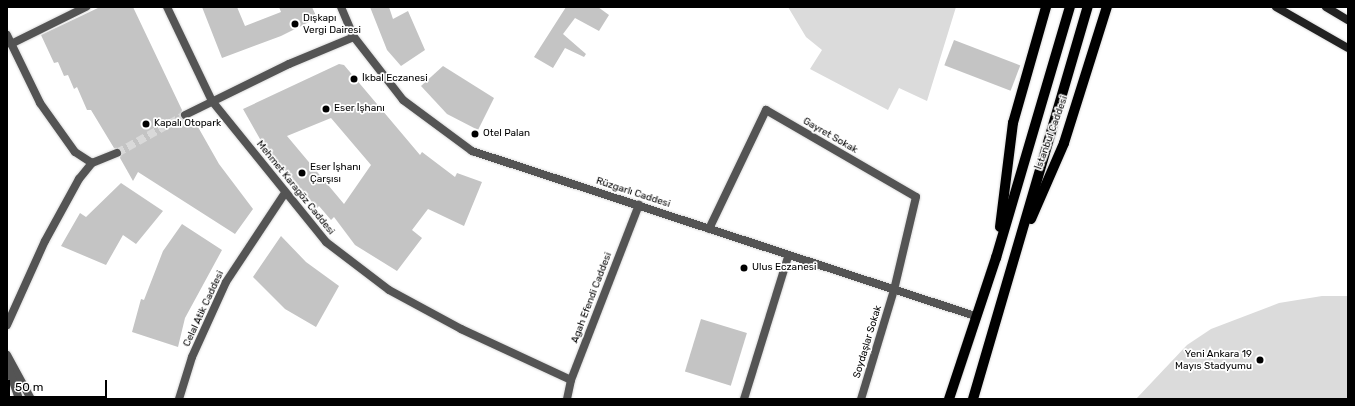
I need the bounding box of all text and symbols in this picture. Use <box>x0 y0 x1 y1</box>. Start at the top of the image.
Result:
place label: Dışkapı Vergi Dairesi <box>303 12 361 36</box>
marker: Dışkapı Vergi Dairesi <box>290 19 300 29</box>
place label: İkbal Eczanesi <box>362 73 428 85</box>
marker: İkbal Eczanesi <box>349 74 359 84</box>
street label: İstanbul Caddesi <box>1033 95 1071 171</box>
place label: Eser İşhanı <box>334 103 385 115</box>
marker: Eser İşhanı <box>321 104 331 114</box>
street label: Gayret Sokak <box>801 116 859 156</box>
place label: Kapalı Otopark <box>154 118 221 130</box>
marker: Kapalı Otopark <box>141 119 151 129</box>
place label: Otel Palan <box>483 128 530 140</box>
marker: Otel Palan <box>470 129 480 139</box>
street label: Mehmet Karagöz Caddesi <box>253 139 337 237</box>
place label: Eser İşhanı Çarşısı <box>310 161 361 184</box>
marker: Eser İşhanı Çarşısı <box>297 168 307 178</box>
street label: Rüzgarlı Caddesi <box>594 175 672 211</box>
street label: Agah Efendi Caddesi <box>569 251 615 345</box>
place label: Ulus Eczanesi <box>752 262 816 274</box>
marker: Ulus Eczanesi <box>739 263 749 273</box>
street label: Celal Atik Caddesi <box>181 269 227 349</box>
street label: Soydaşlar Sokak <box>851 304 885 380</box>
place label: Yeni Ankara 19 Mayıs Stadyumu <box>1175 348 1252 372</box>
marker: Yeni Ankara 19 Mayıs Stadyumu <box>1255 355 1265 365</box>
scale bar <box>10 372 109 398</box>
text: 50 m <box>15 380 43 394</box>

